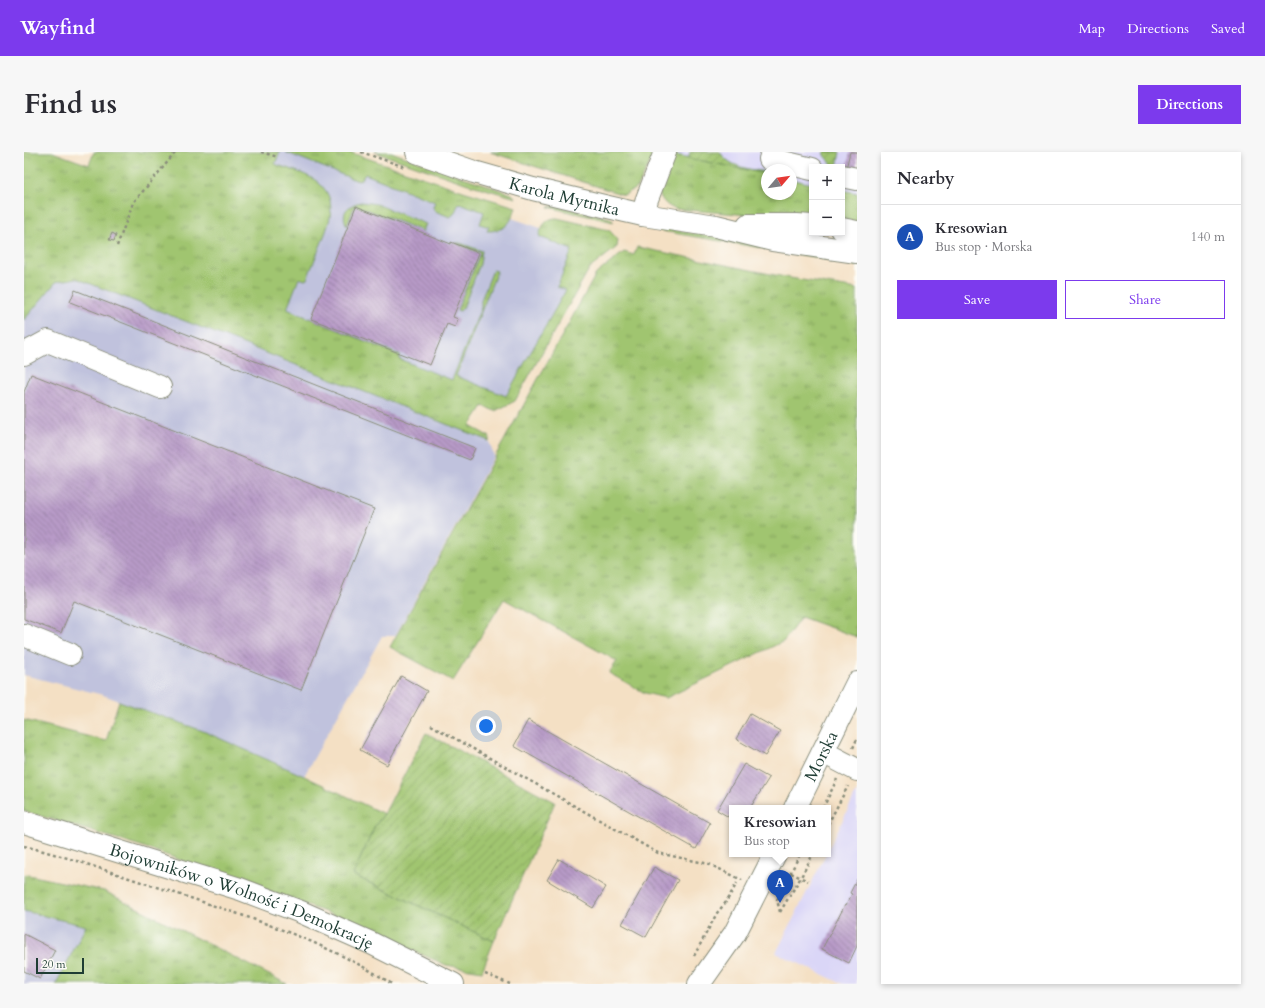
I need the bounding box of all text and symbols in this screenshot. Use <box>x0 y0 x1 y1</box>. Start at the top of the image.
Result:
text: Wayfind <box>20 15 95 41</box>
text: Map <box>1079 19 1105 38</box>
text: Directions <box>1127 19 1189 38</box>
text: Saved <box>1211 19 1245 38</box>
text: Find us <box>24 85 117 123</box>
button: Directions <box>1138 85 1241 124</box>
north arrow <box>761 164 797 200</box>
map controls <box>809 164 845 236</box>
button: + <box>809 164 845 200</box>
text: Nearby <box>897 167 954 190</box>
street label: Karola Mytnika <box>506 172 622 221</box>
button: − <box>809 200 845 236</box>
text: Kresowian <box>935 218 1008 238</box>
text: A <box>905 228 915 246</box>
text: 140 m <box>1191 228 1225 246</box>
text: Bus stop · Morska <box>935 238 1032 256</box>
button: Save <box>897 280 1057 319</box>
button: Share <box>1065 280 1225 319</box>
your location <box>476 716 496 736</box>
street label: Morska <box>799 727 844 785</box>
popup <box>729 805 831 857</box>
text: Kresowian <box>744 812 816 832</box>
text: Bus stop <box>744 832 790 850</box>
street label: Bojowników o Wolność i Demokrację <box>106 838 377 955</box>
pin: A <box>767 870 793 903</box>
scale bar <box>36 956 84 975</box>
text: 20 m <box>42 957 66 972</box>

